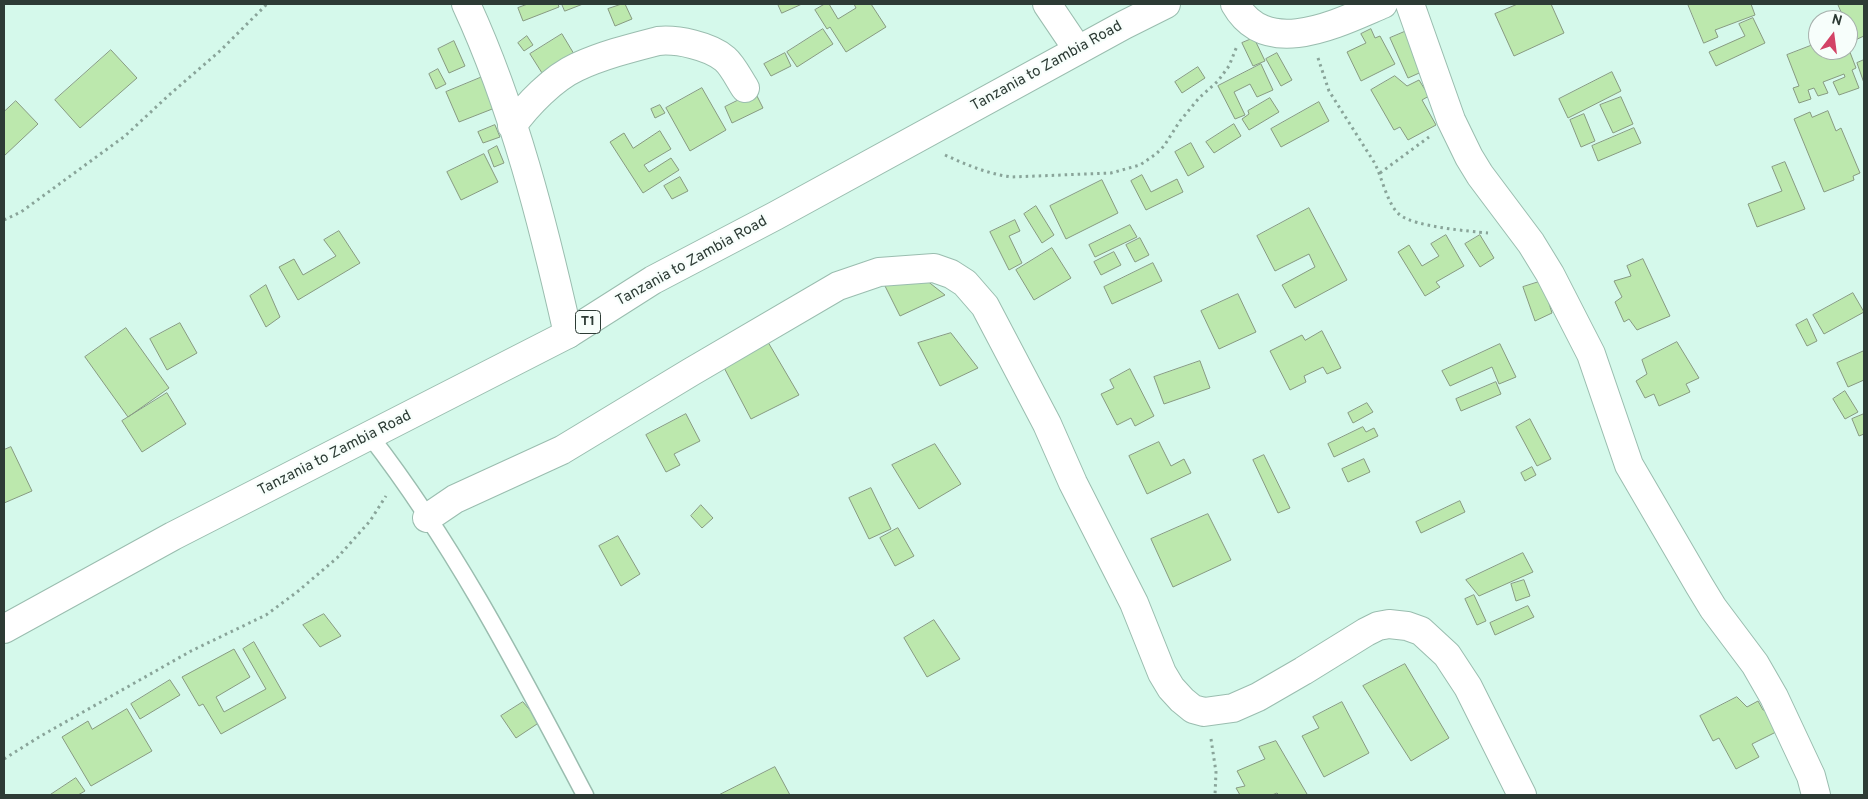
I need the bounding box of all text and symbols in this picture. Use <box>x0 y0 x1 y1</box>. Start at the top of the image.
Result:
north arrow <box>1808 10 1858 60</box>
text: N <box>1830 11 1844 31</box>
street label: Tanzania to Zambia Road <box>968 18 1126 116</box>
street label: Tanzania to Zambia Road <box>613 213 771 311</box>
road number: T1 <box>576 311 600 334</box>
street label: Tanzania to Zambia Road <box>255 407 415 501</box>

